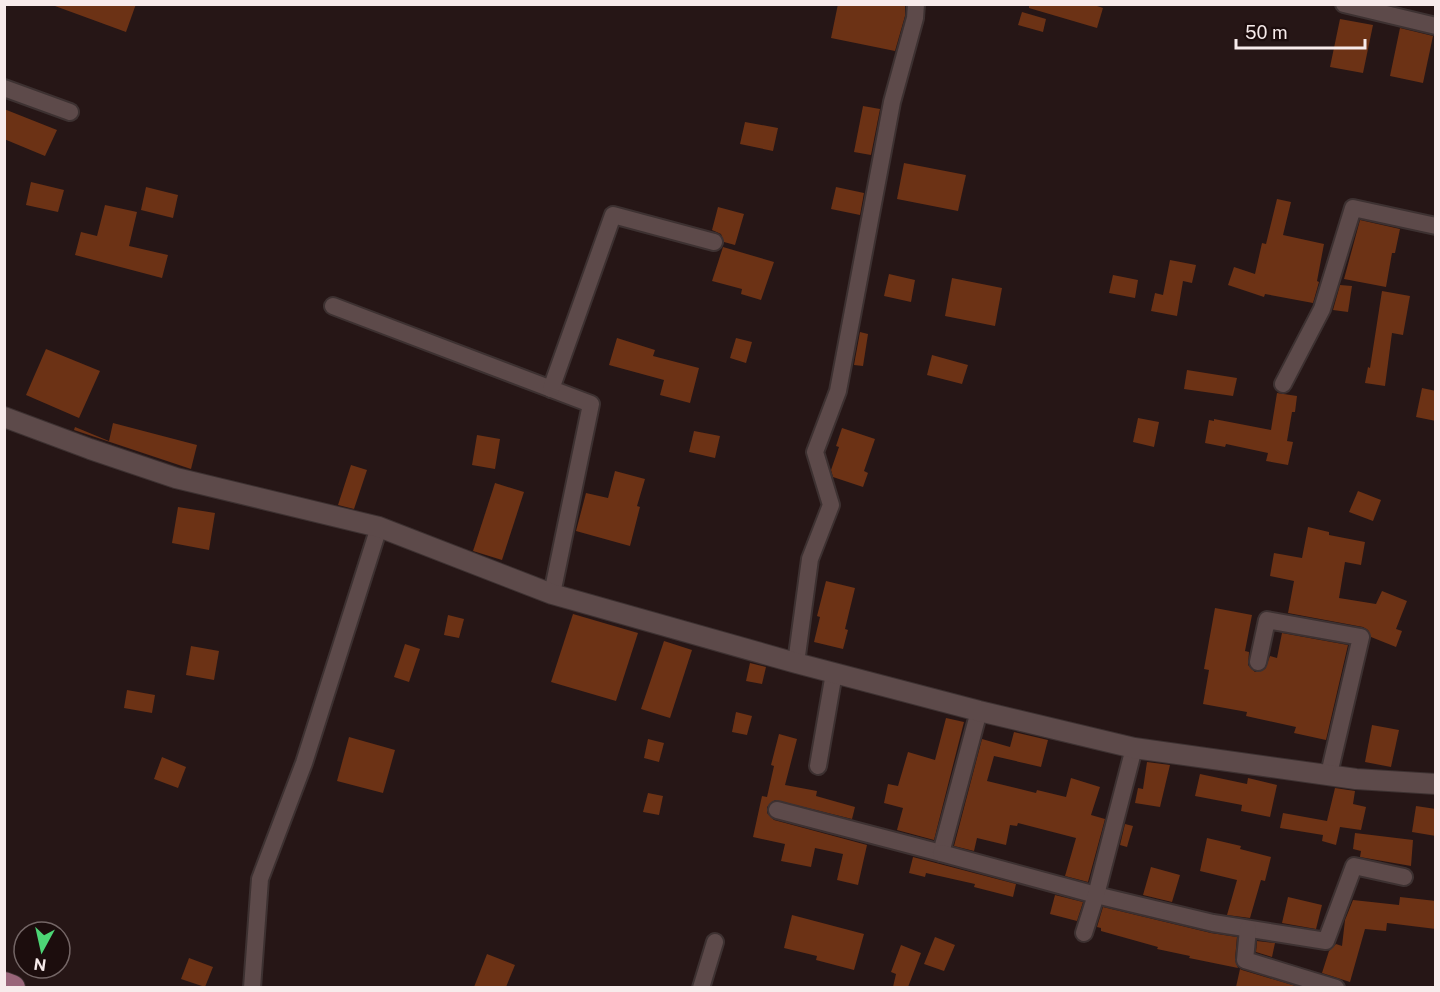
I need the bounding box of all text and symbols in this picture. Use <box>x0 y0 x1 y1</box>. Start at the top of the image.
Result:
scale bar <box>1236 12 1365 50</box>
text: 50 m <box>1245 22 1288 43</box>
north arrow <box>12 920 72 980</box>
text: N <box>32 954 48 975</box>

